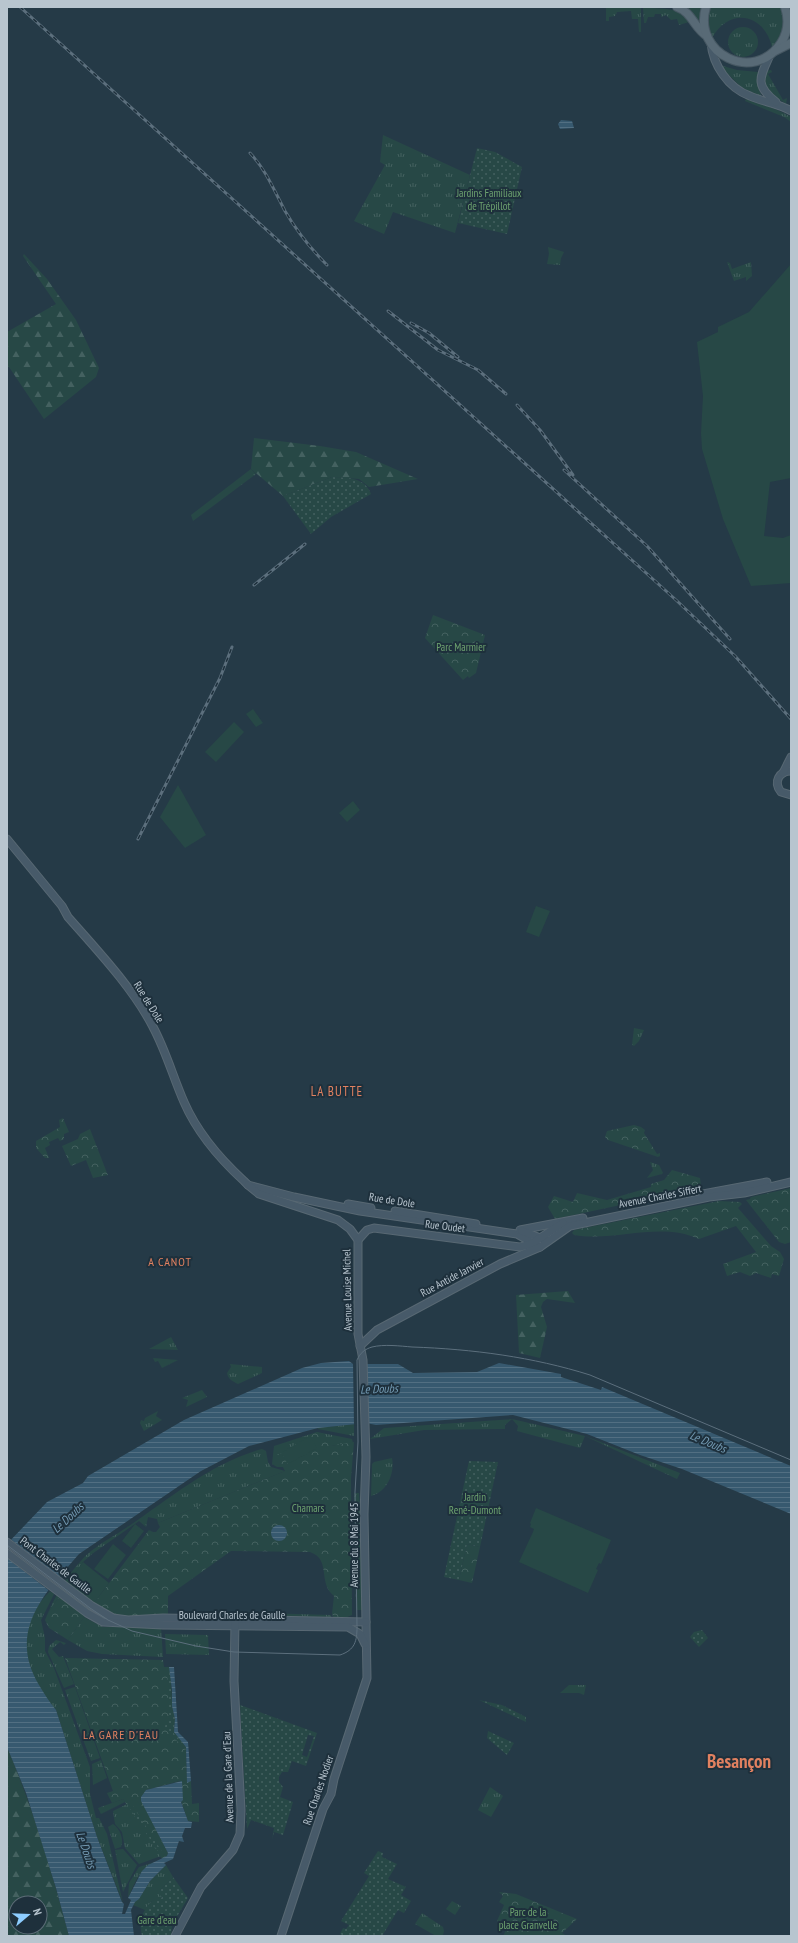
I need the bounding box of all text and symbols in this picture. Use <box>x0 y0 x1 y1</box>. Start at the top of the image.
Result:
park label: Jardins Familiaux de Trépillot <box>455 186 522 213</box>
park label: Parc Marmier <box>436 640 486 654</box>
street label: Rue de Dole <box>131 979 167 1026</box>
district label: LA BUTTE <box>311 1083 363 1100</box>
street label: Avenue Charles Siffert <box>617 1181 703 1211</box>
street label: Rue de Dole <box>368 1189 416 1211</box>
street label: Rue Oudet <box>424 1217 466 1235</box>
street label: Avenue Louise Michel <box>339 1248 355 1331</box>
district label: A CANOT <box>148 1254 192 1269</box>
street label: Rue Antide Janvier <box>418 1254 486 1300</box>
water label: Le Doubs <box>360 1380 400 1397</box>
water label: Le Doubs <box>688 1427 730 1457</box>
park label: Jardin René-Dumont <box>449 1490 501 1517</box>
water label: Le Doubs <box>49 1498 88 1536</box>
park label: Chamars <box>292 1501 325 1515</box>
street label: Avenue du 8 Mai 1945 <box>347 1502 361 1588</box>
street label: Pont Charles de Gaulle <box>17 1534 95 1597</box>
street label: Boulevard Charles de Gaulle <box>179 1608 286 1622</box>
district label: LA GARE D'EAU <box>83 1727 159 1742</box>
street label: Avenue de la Gare d'Eau <box>219 1731 237 1823</box>
district label: Besançon <box>707 1749 771 1773</box>
street label: Rue Charles Nodier <box>300 1753 336 1827</box>
water label: Le Doubs <box>73 1829 100 1872</box>
north arrow <box>8 1895 48 1935</box>
park label: Parc de la place Granvelle <box>499 1905 558 1932</box>
text: N <box>30 1907 45 1917</box>
park label: Gare d'eau <box>137 1913 177 1927</box>

